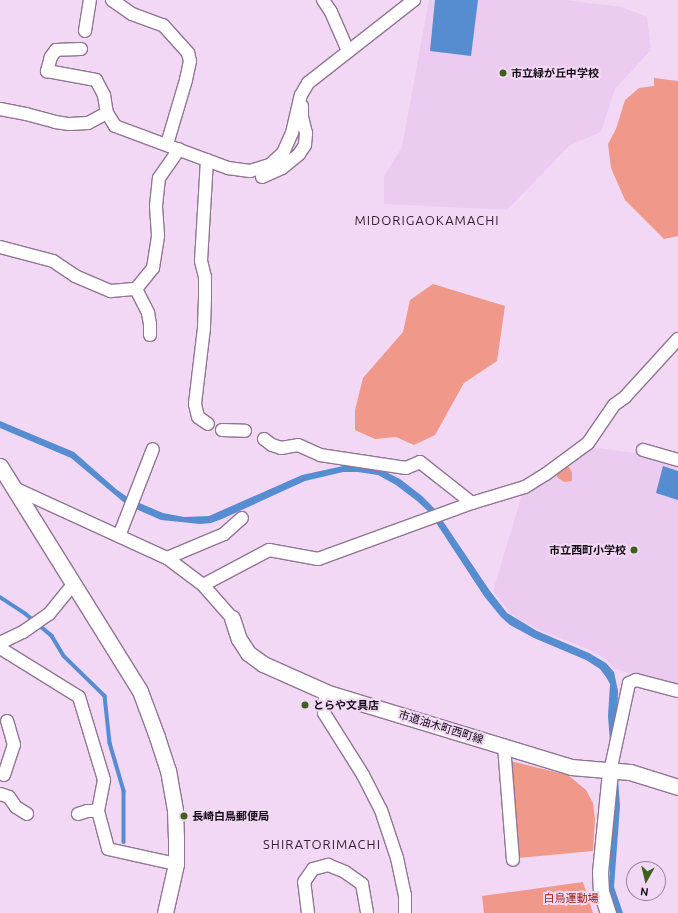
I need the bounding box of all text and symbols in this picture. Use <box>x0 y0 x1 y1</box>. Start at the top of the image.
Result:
place label: 市立緑が丘中学校 <box>511 66 599 80</box>
marker: 市立緑が丘中学校 <box>498 68 508 78</box>
district label: MIDORIGAOKAMACHI <box>354 212 500 228</box>
place label: 市立西町小学校 <box>549 543 626 557</box>
marker: 市立西町小学校 <box>629 545 639 555</box>
place label: とらや文具店 <box>313 698 379 712</box>
marker: とらや文具店 <box>300 700 310 710</box>
street label: 市道油木町西町線 <box>397 708 485 746</box>
place label: 長崎白鳥郵便局 <box>192 809 269 823</box>
marker: 長崎白鳥郵便局 <box>179 811 189 821</box>
district label: SHIRATORIMACHI <box>263 836 381 852</box>
north arrow <box>626 861 666 901</box>
text: N <box>640 885 649 898</box>
park label: 白鳥運動場 <box>544 891 598 905</box>

